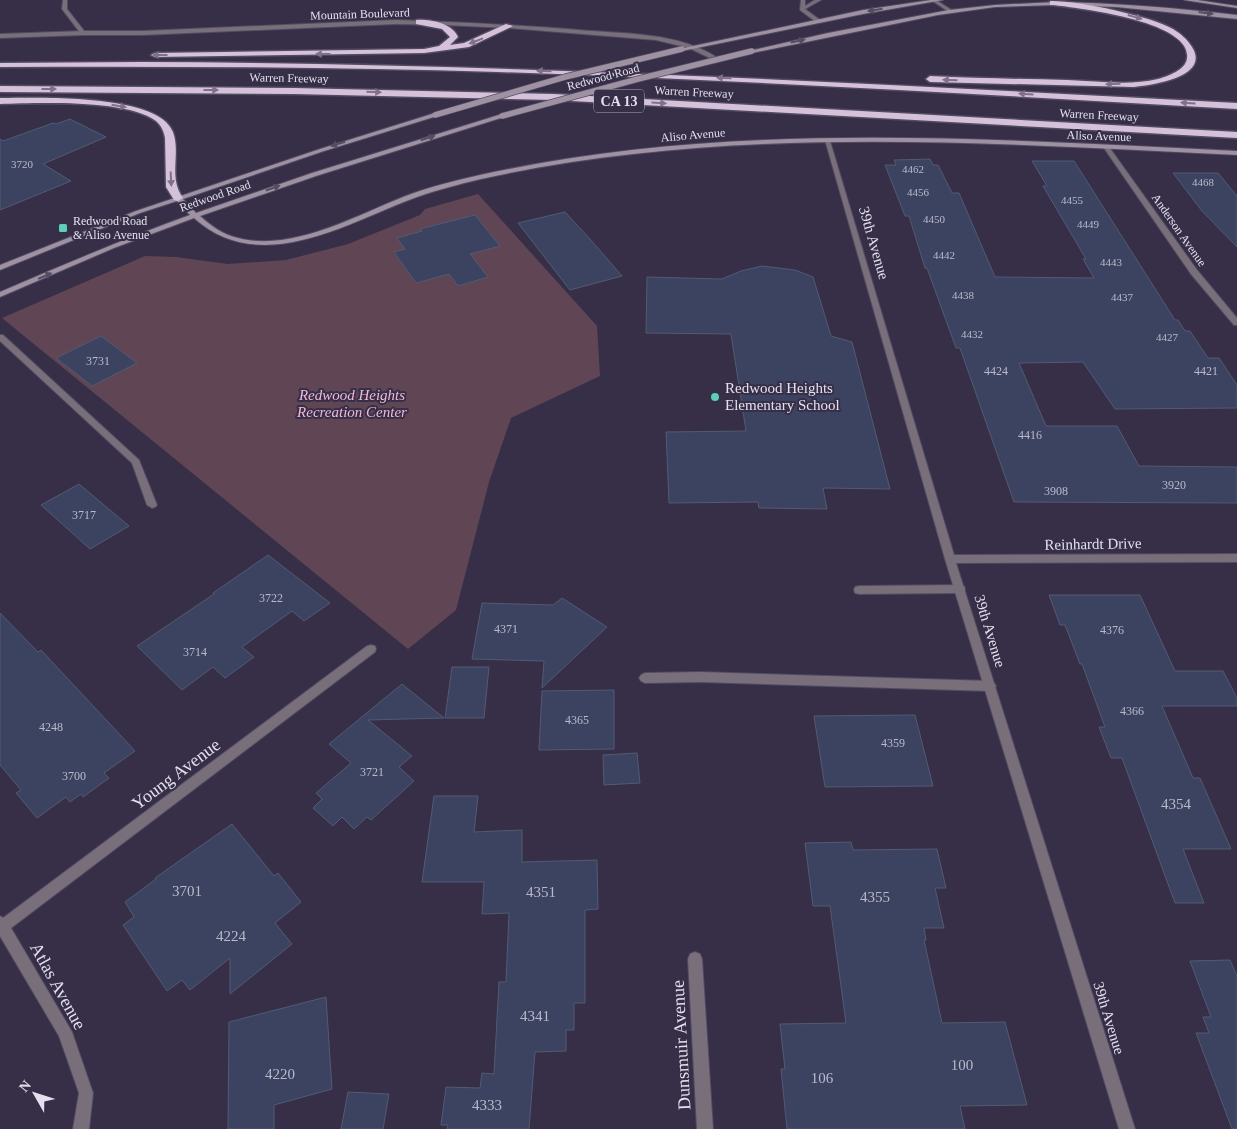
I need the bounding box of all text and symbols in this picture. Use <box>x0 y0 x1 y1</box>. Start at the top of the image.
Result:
street label: Mountain Boulevard <box>310 5 410 23</box>
one-way arrow <box>867 7 883 15</box>
one-way arrow <box>1199 9 1215 17</box>
one-way arrow <box>1128 14 1143 22</box>
one-way arrow <box>468 37 483 45</box>
one-way arrow <box>790 37 805 45</box>
one-way arrow <box>315 50 331 58</box>
one-way arrow <box>152 51 168 59</box>
street label: Redwood Road <box>565 61 641 93</box>
one-way arrow <box>536 67 552 75</box>
street label: Warren Freeway <box>249 70 329 86</box>
one-way arrow <box>716 74 732 82</box>
one-way arrow <box>942 75 958 83</box>
one-way arrow <box>1104 80 1120 88</box>
street label: Warren Freeway <box>654 83 734 101</box>
one-way arrow <box>41 85 57 93</box>
one-way arrow <box>203 86 219 94</box>
one-way arrow <box>366 88 382 96</box>
road number: CA 13 <box>594 90 644 112</box>
one-way arrow <box>1018 90 1034 98</box>
one-way arrow <box>651 99 667 107</box>
one-way arrow <box>1180 99 1196 107</box>
one-way arrow <box>111 102 127 110</box>
street label: Warren Freeway <box>1059 106 1139 124</box>
street label: Aliso Avenue <box>660 125 726 145</box>
street label: Aliso Avenue <box>1066 128 1132 144</box>
one-way arrow <box>421 134 436 142</box>
one-way arrow <box>331 141 346 149</box>
house number: 3720 <box>11 158 34 170</box>
house number: 4462 <box>902 163 924 175</box>
one-way arrow <box>168 172 176 188</box>
house number: 4468 <box>1192 176 1215 188</box>
street label: Redwood Road <box>178 177 252 215</box>
one-way arrow <box>266 184 281 191</box>
house number: 4456 <box>907 186 930 198</box>
street label: Anderson Avenue <box>1149 191 1209 269</box>
house number: 4455 <box>1061 194 1084 206</box>
street label: 39th Avenue <box>856 205 892 282</box>
house number: 4450 <box>923 213 946 225</box>
place label: Redwood Road & Aliso Avenue <box>73 214 149 242</box>
house number: 4449 <box>1077 218 1100 230</box>
marker: Redwood Road & Aliso Avenue <box>57 222 69 234</box>
house number: 4442 <box>933 249 955 261</box>
house number: 4443 <box>1100 256 1123 268</box>
one-way arrow <box>38 271 52 279</box>
house number: 4438 <box>952 289 975 301</box>
house number: 4437 <box>1111 291 1134 303</box>
house number: 4432 <box>961 328 983 340</box>
house number: 4427 <box>1156 331 1179 343</box>
house number: 3731 <box>86 354 110 368</box>
house number: 4424 <box>984 364 1008 378</box>
house number: 4421 <box>1194 364 1218 378</box>
place label: Redwood Heights Elementary School <box>725 380 840 413</box>
park label: Redwood Heights Recreation Center <box>296 387 407 420</box>
marker: Redwood Heights Elementary School <box>709 391 721 403</box>
house number: 4416 <box>1018 428 1042 442</box>
house number: 3920 <box>1162 478 1186 492</box>
house number: 3908 <box>1044 484 1068 498</box>
house number: 3717 <box>72 508 96 522</box>
street label: Reinhardt Drive <box>1044 535 1142 553</box>
house number: 3722 <box>259 591 283 605</box>
street label: 39th Avenue <box>971 593 1009 670</box>
house number: 4371 <box>494 622 518 636</box>
house number: 4376 <box>1100 623 1124 637</box>
house number: 3714 <box>183 645 207 659</box>
house number: 4366 <box>1120 704 1144 718</box>
house number: 4365 <box>565 713 589 727</box>
house number: 4248 <box>39 720 63 734</box>
street label: Young Avenue <box>128 734 224 814</box>
house number: 4359 <box>881 736 905 750</box>
house number: 3721 <box>360 765 384 779</box>
house number: 3700 <box>62 769 86 783</box>
house number: 4354 <box>1161 796 1192 812</box>
house number: 3701 <box>172 883 202 899</box>
house number: 4351 <box>526 884 556 900</box>
house number: 4355 <box>860 889 890 905</box>
house number: 4224 <box>216 928 247 944</box>
street label: Atlas Avenue <box>26 939 90 1033</box>
street label: Dunsmuir Avenue <box>668 979 694 1111</box>
street label: 39th Avenue <box>1090 980 1128 1057</box>
house number: 4341 <box>520 1008 550 1024</box>
house number: 100 <box>951 1057 973 1073</box>
house number: 4220 <box>265 1066 295 1082</box>
north arrow <box>10 1069 60 1119</box>
house number: 106 <box>811 1070 834 1086</box>
text: N <box>16 1077 34 1095</box>
house number: 4333 <box>472 1097 502 1113</box>

